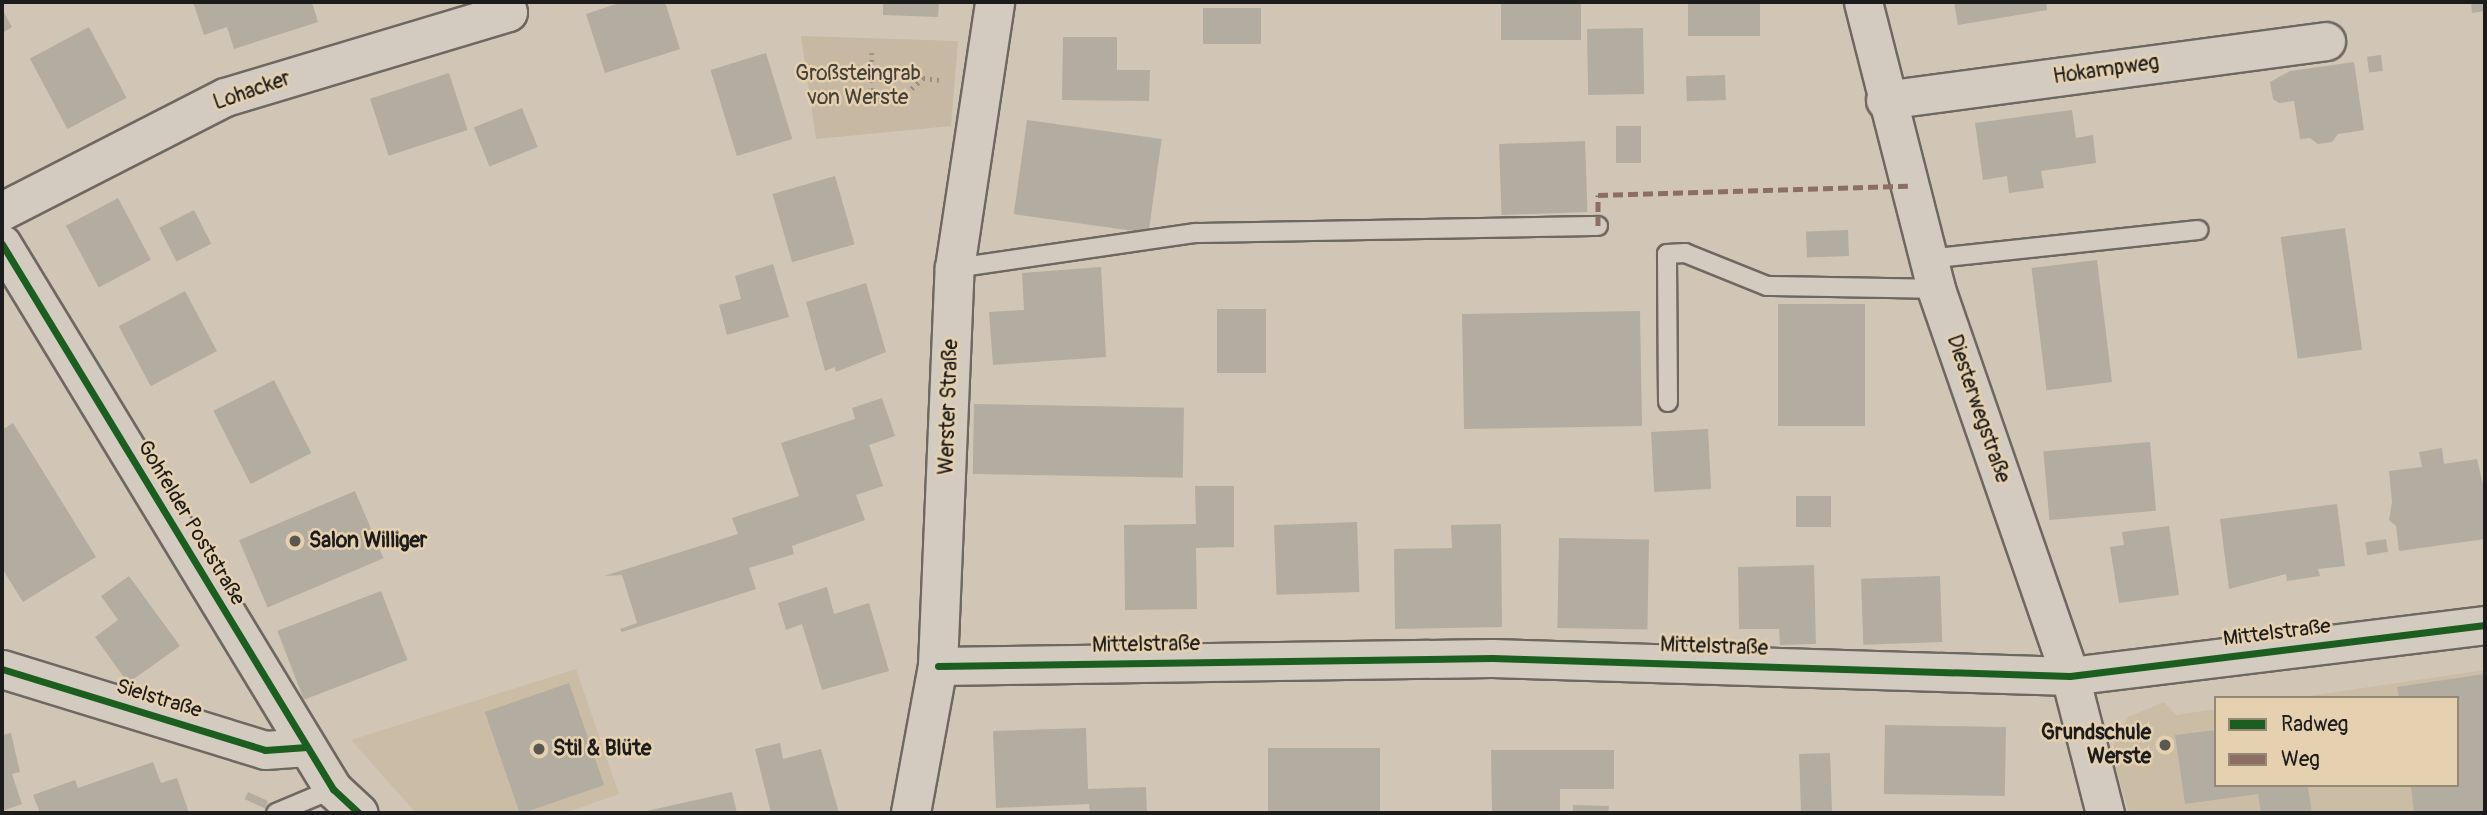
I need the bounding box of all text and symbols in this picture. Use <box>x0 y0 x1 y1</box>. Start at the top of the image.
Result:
street label: Hokampweg <box>2051 50 2161 90</box>
park label: Großsteingrab von Werste <box>795 61 921 111</box>
street label: Lohacker <box>210 66 294 116</box>
street label: Diesterwegstraße <box>1941 332 2015 486</box>
street label: Werster Straße <box>934 339 964 475</box>
street label: Gohfelder Poststraße <box>132 436 250 610</box>
place label: Salon Williger <box>309 528 427 554</box>
marker: Salon Williger <box>287 533 303 549</box>
street label: Mittelstraße <box>2222 614 2332 652</box>
street label: Mittelstraße <box>1092 631 1200 659</box>
street label: Mittelstraße <box>1660 633 1768 661</box>
street label: Sielstraße <box>113 674 205 724</box>
legend <box>2214 696 2459 787</box>
text: Radweg <box>2281 711 2348 738</box>
place label: Grundschule Werste <box>2041 720 2151 770</box>
place label: Stil & Blüte <box>553 736 651 762</box>
marker: Grundschule Werste <box>2157 737 2173 753</box>
marker: Stil & Blüte <box>531 741 547 757</box>
text: Weg <box>2281 746 2320 773</box>

